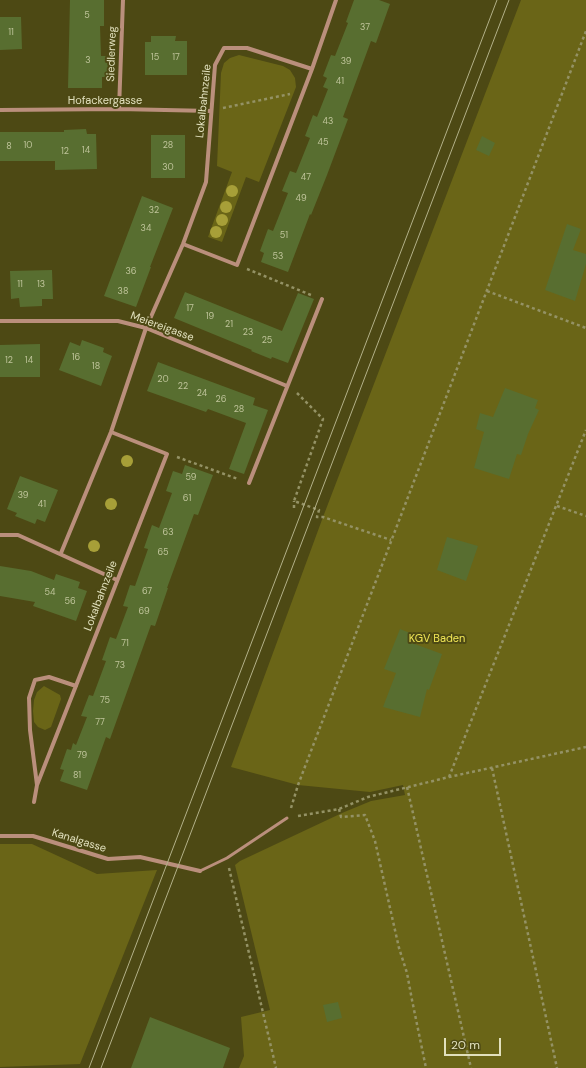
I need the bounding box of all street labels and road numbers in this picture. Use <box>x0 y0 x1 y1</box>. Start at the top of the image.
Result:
street label: Siedlerweg <box>104 26 120 82</box>
street label: Lokalbahnzeile <box>194 63 214 139</box>
street label: Hofackergasse <box>68 94 142 108</box>
street label: Meiereigasse <box>128 309 196 345</box>
street label: Lokalbahnzeile <box>82 559 120 633</box>
street label: Kanalgasse <box>50 826 108 856</box>

